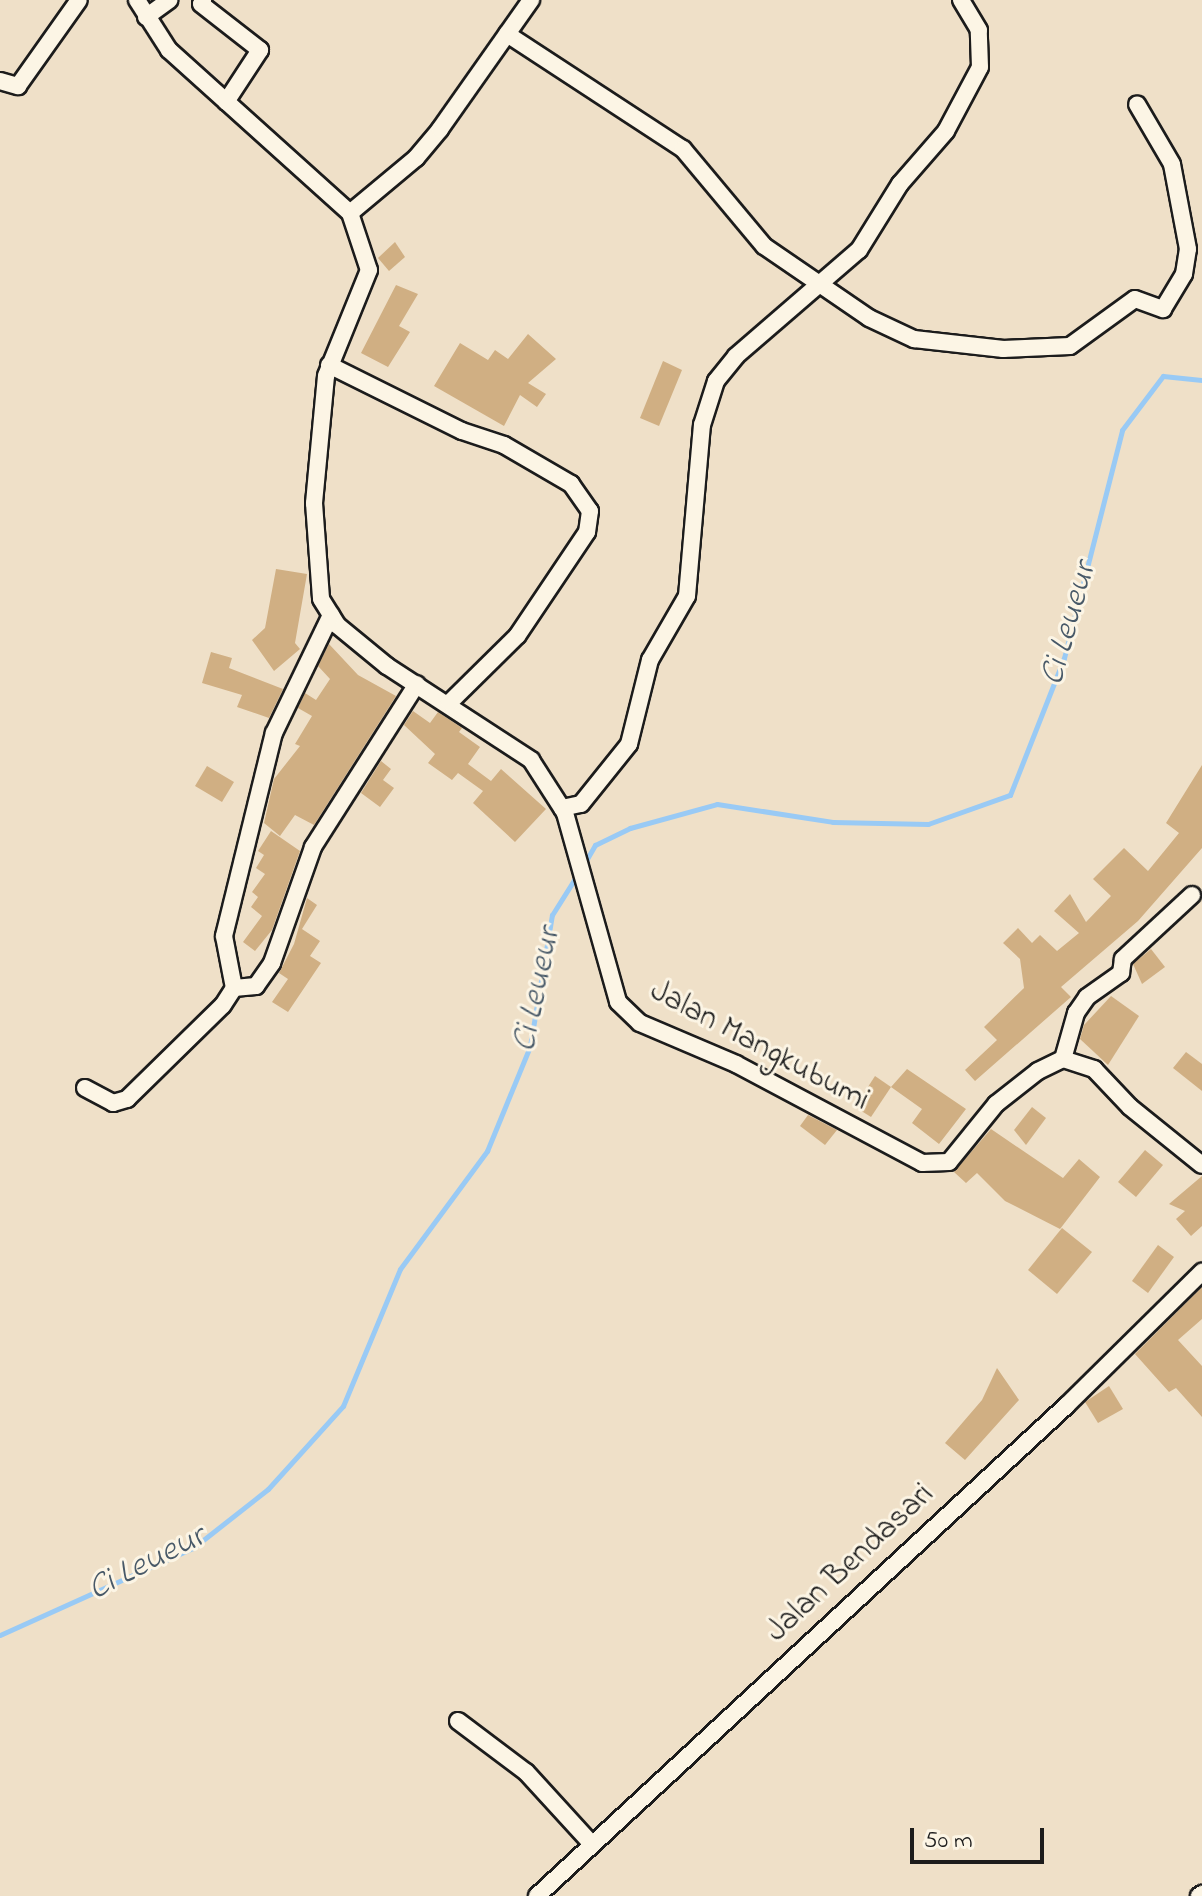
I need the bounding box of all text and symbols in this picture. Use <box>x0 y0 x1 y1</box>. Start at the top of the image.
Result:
water label: Ci Leueur <box>1033 558 1107 690</box>
water label: Ci Leueur <box>505 924 571 1056</box>
street label: Jalan Mangkubumi <box>643 973 875 1121</box>
street label: Jalan Bendasari <box>759 1476 943 1652</box>
water label: Ci Leueur <box>82 1517 212 1611</box>
scale bar <box>914 1812 1048 1862</box>
text: 50 m <box>924 1824 973 1859</box>

